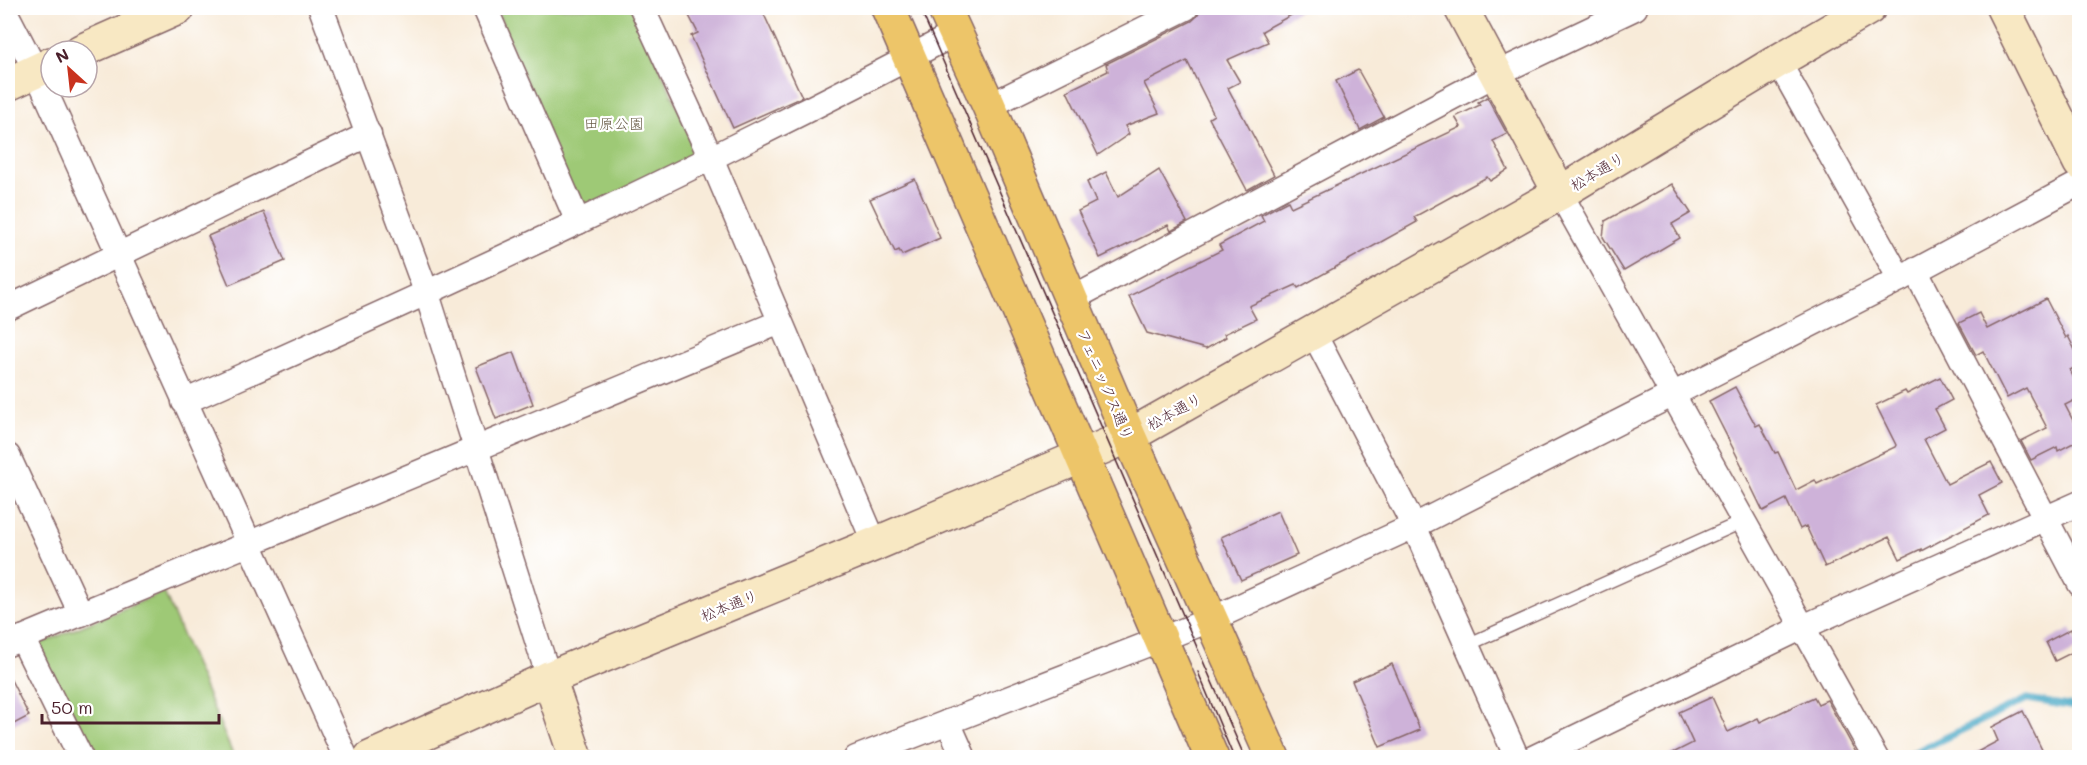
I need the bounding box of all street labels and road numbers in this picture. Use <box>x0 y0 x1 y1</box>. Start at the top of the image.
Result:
street label: 松本通り <box>1566 147 1628 195</box>
street label: フェニックス通り <box>1073 325 1139 443</box>
street label: 松本通り <box>1143 388 1205 434</box>
street label: 松本通り <box>697 584 761 626</box>

